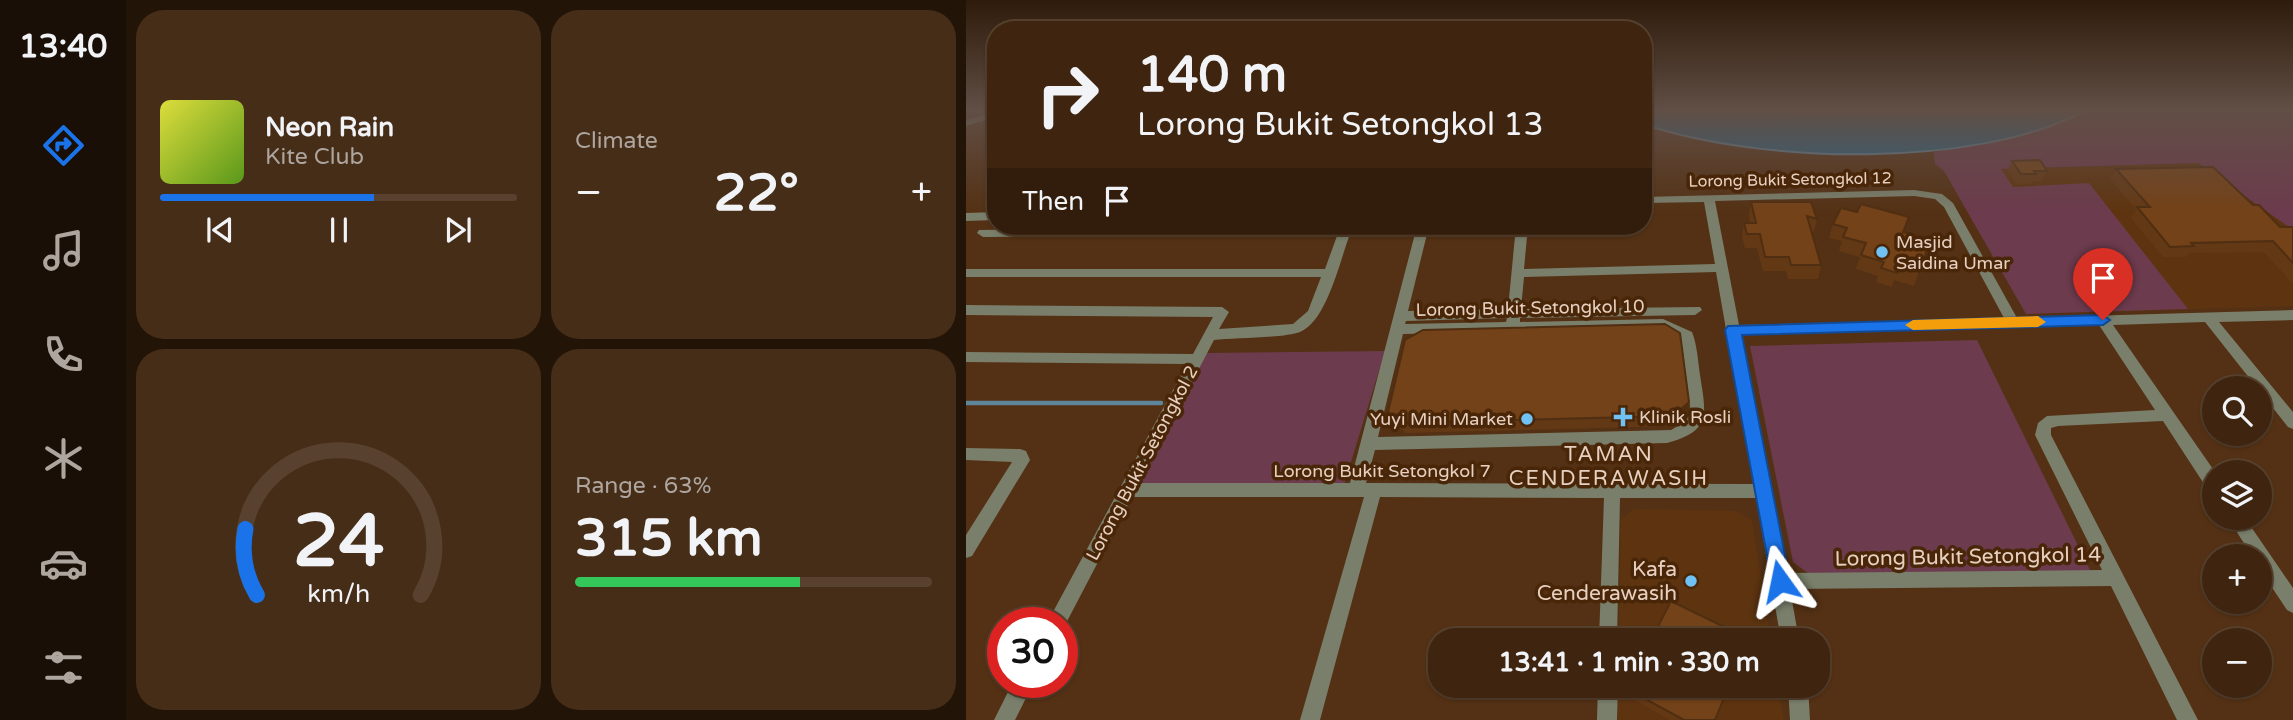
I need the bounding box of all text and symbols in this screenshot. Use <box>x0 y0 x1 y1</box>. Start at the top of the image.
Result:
text: 13:40 <box>19 28 107 66</box>
text: 140 m <box>1137 46 1287 105</box>
icon: right <box>1022 49 1113 140</box>
text: Lorong Bukit Setongkol 13 <box>1137 106 1544 144</box>
text: Neon Rain <box>265 112 394 143</box>
icon: directions <box>39 121 88 170</box>
text: Climate <box>575 127 658 155</box>
text: Kite Club <box>265 143 364 171</box>
text: 22° <box>714 162 799 225</box>
street label: Lorong Bukit Setongkol 12 <box>1688 168 1892 192</box>
text: − <box>575 170 602 216</box>
text: + <box>911 170 932 216</box>
icon: arrive <box>1098 182 1136 220</box>
text: Then <box>1022 186 1084 217</box>
icon: previous <box>201 211 239 249</box>
icon: pause <box>320 211 358 249</box>
icon: next <box>439 211 477 249</box>
icon: music <box>39 226 88 275</box>
place label: Masjid Saidina Umar <box>1896 231 2010 274</box>
marker: Masjid Saidina Umar <box>1874 244 1890 260</box>
pin <box>2073 248 2133 320</box>
icon: arrive <box>2084 259 2122 297</box>
street label: Lorong Bukit Setongkol 10 <box>1415 295 1645 321</box>
icon: phone <box>39 330 88 379</box>
street label: Lorong Bukit Setongkol 2 <box>1081 362 1203 564</box>
map controls <box>2202 376 2272 698</box>
button: search <box>2202 376 2272 446</box>
place label: Klinik Rosli <box>1639 406 1731 428</box>
marker: Klinik Rosli <box>1613 407 1633 427</box>
place label: Yuyi Mini Market <box>1370 408 1513 430</box>
marker: Yuyi Mini Market <box>1519 411 1535 427</box>
icon: climate <box>39 434 88 483</box>
district label: TAMAN CENDERAWASIH <box>1509 442 1709 491</box>
street label: Lorong Bukit Setongkol 7 <box>1273 460 1491 482</box>
button: layers <box>2202 460 2272 530</box>
text: Range · 63% <box>575 472 711 500</box>
text: 24 <box>293 499 384 587</box>
text: 315 km <box>575 507 763 570</box>
icon: car <box>39 539 88 588</box>
street label: Lorong Bukit Setongkol 14 <box>1834 542 2102 572</box>
position arrow <box>1743 544 1817 618</box>
button: + <box>2202 544 2272 614</box>
place label: Kafa Cenderawasih <box>1537 557 1677 606</box>
marker: Kafa Cenderawasih <box>1683 573 1699 589</box>
text: km/h <box>307 579 370 609</box>
speed limit sign: 30 <box>987 607 1078 698</box>
button: − <box>2202 628 2272 698</box>
icon: filters <box>39 643 88 692</box>
text: 13:41 · 1 min · 330 m <box>1498 647 1760 678</box>

